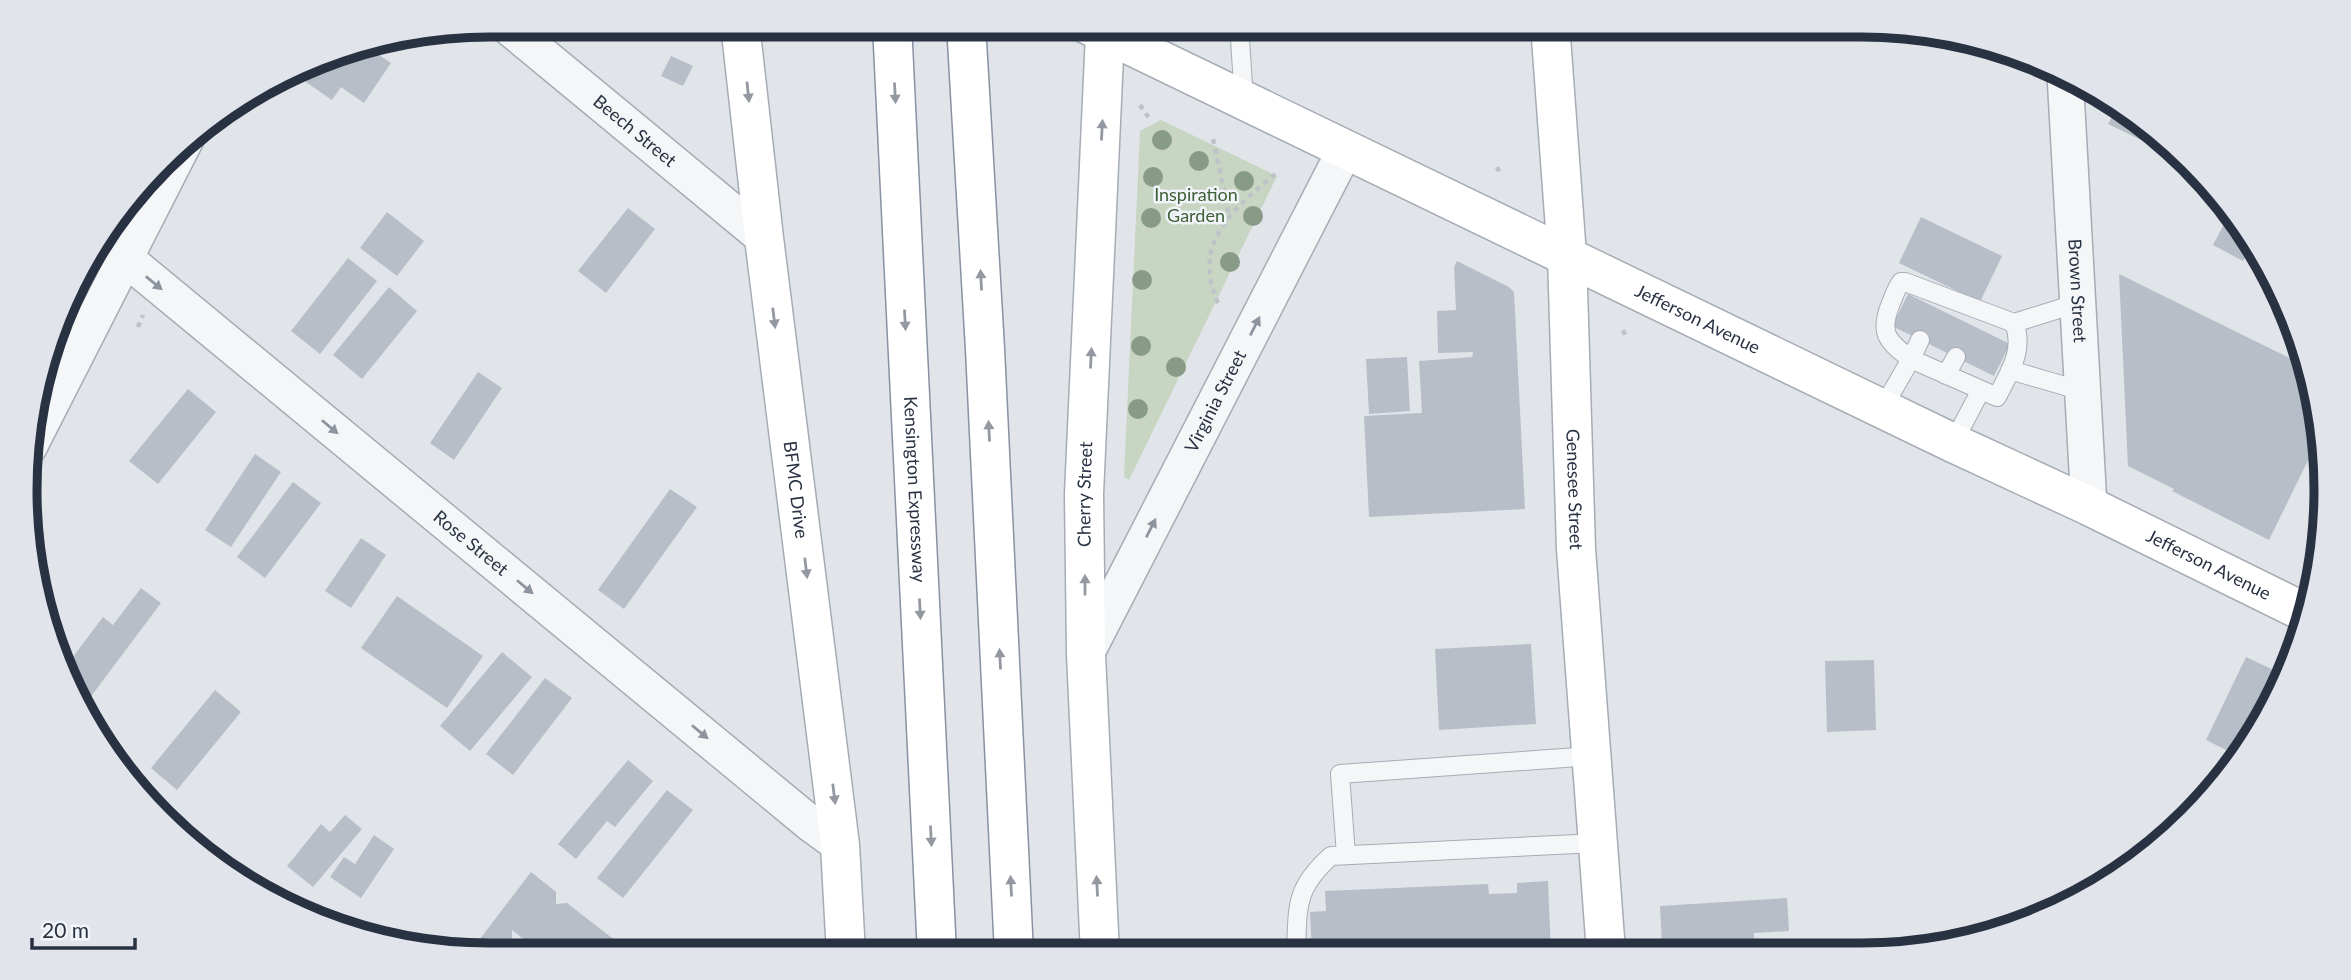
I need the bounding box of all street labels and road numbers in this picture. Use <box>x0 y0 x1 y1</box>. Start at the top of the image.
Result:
street label: Beech Street <box>589 90 682 171</box>
street label: Brown Street <box>2064 238 2092 344</box>
street label: Jefferson Avenue <box>1632 279 1764 358</box>
street label: Virginia Street <box>1180 346 1251 456</box>
street label: Kensington Expressway <box>900 396 931 584</box>
street label: Genesee Street <box>1562 428 1588 551</box>
street label: BFMC Drive <box>779 440 814 540</box>
street label: Cherry Street <box>1072 440 1096 547</box>
street label: Rose Street <box>430 505 514 580</box>
street label: Jefferson Avenue <box>2143 524 2275 604</box>

